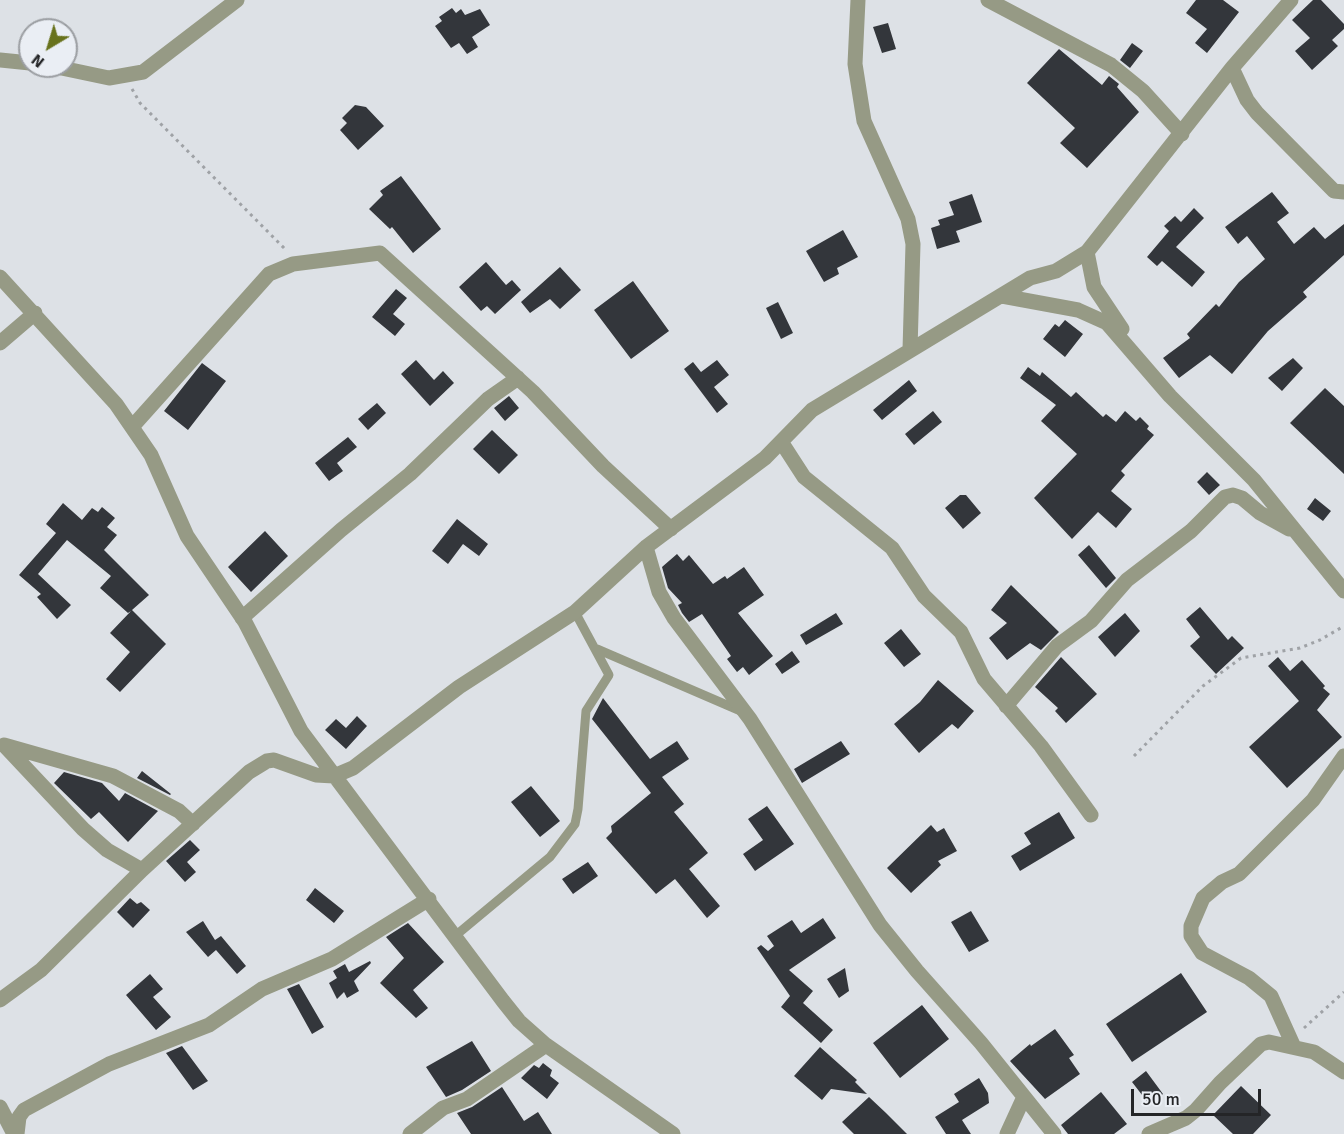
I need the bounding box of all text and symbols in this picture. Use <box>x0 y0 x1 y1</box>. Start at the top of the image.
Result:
north arrow <box>18 18 78 78</box>
text: N <box>28 49 49 72</box>
scale bar <box>1134 1077 1264 1115</box>
text: 50 m <box>1142 1088 1180 1110</box>

